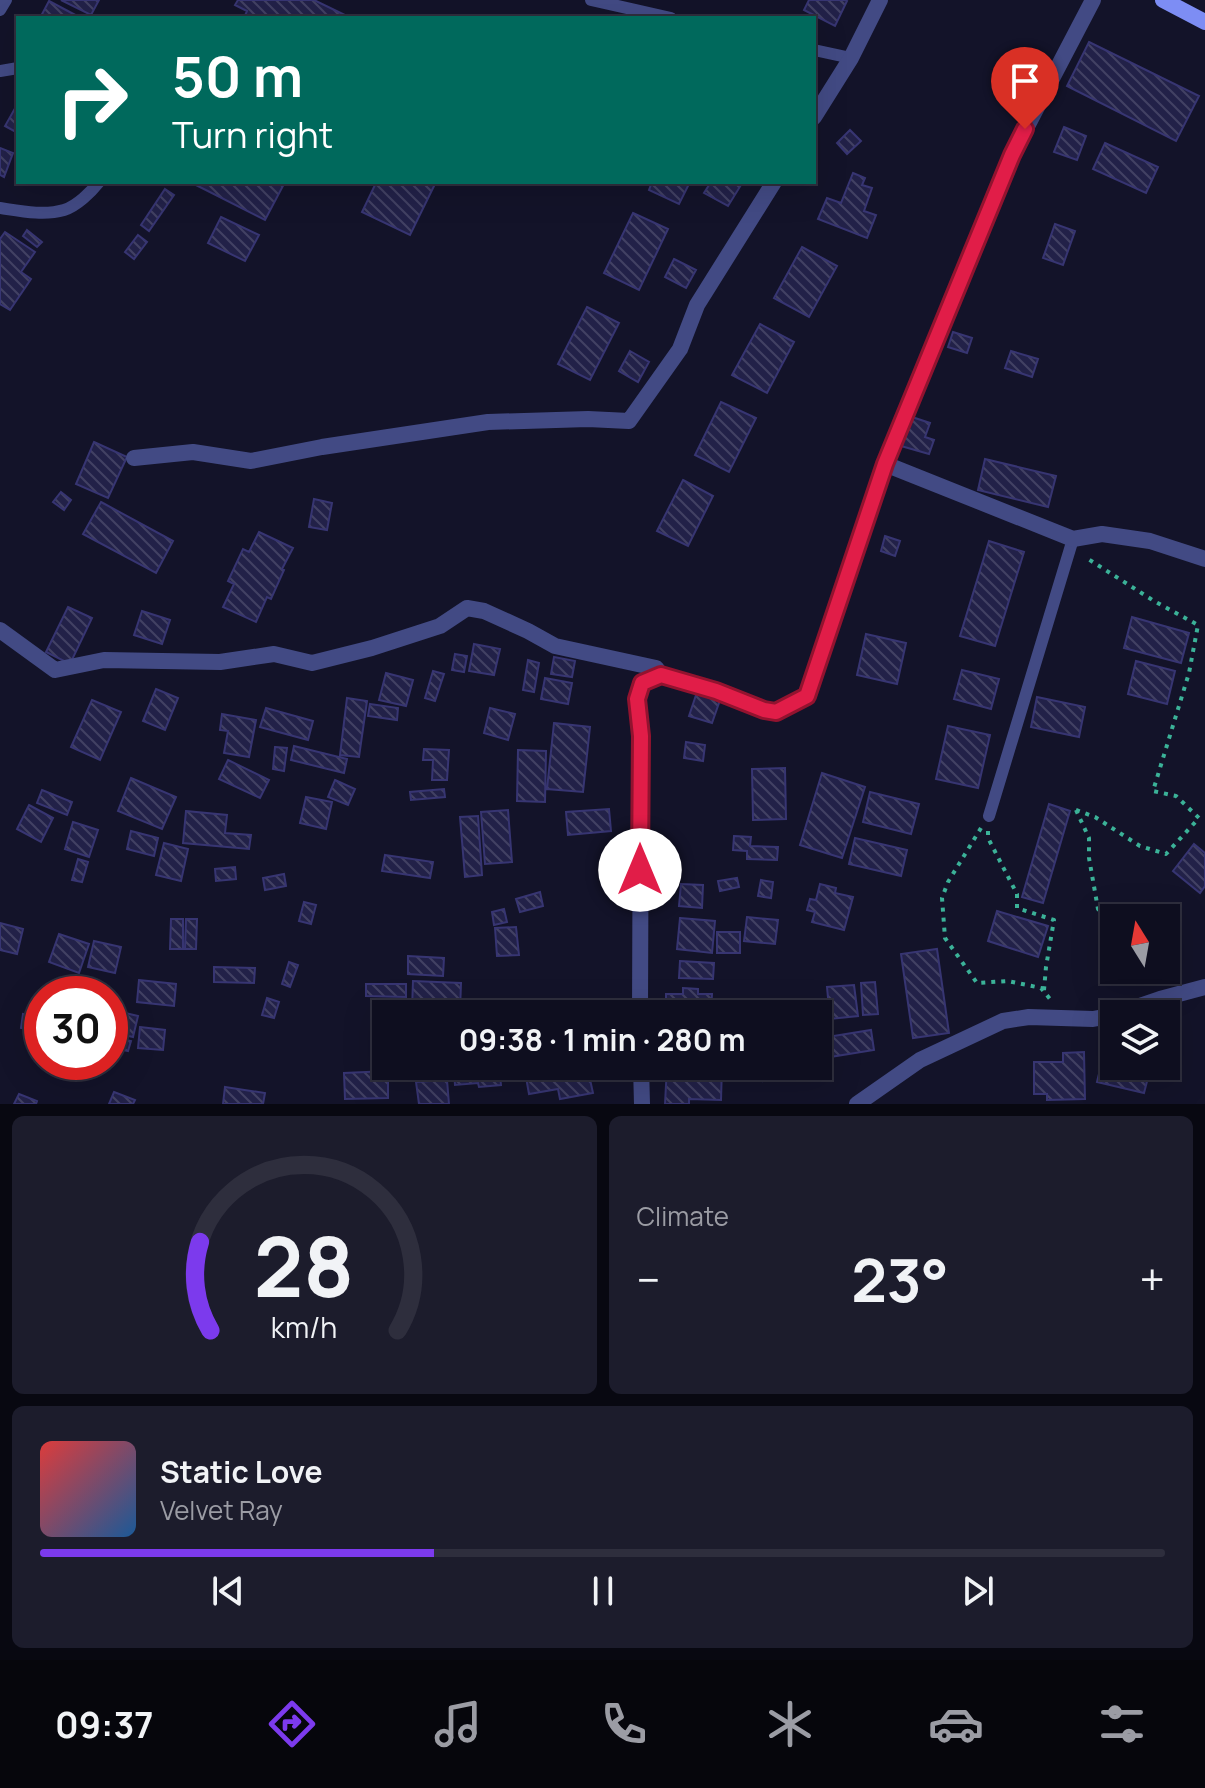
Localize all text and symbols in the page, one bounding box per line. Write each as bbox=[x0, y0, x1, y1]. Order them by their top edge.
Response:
text: 50 m bbox=[172, 37, 303, 114]
pin bbox=[991, 47, 1059, 129]
icon: right bbox=[40, 48, 144, 152]
icon: arrive bbox=[1003, 59, 1047, 103]
text: Turn right bbox=[172, 110, 333, 159]
position arrow bbox=[598, 828, 682, 912]
north arrow bbox=[1100, 904, 1180, 984]
map controls bbox=[1100, 904, 1180, 1080]
speed limit sign: 30 bbox=[24, 976, 128, 1080]
button: layers bbox=[1100, 1000, 1180, 1080]
text: 09:38 · 1 min · 280 m bbox=[459, 1019, 745, 1060]
text: Climate bbox=[637, 1198, 729, 1234]
text: 28 bbox=[254, 1208, 355, 1322]
text: 23° bbox=[851, 1238, 949, 1320]
text: − bbox=[637, 1249, 660, 1309]
text: + bbox=[1140, 1249, 1165, 1309]
text: km/h bbox=[271, 1308, 337, 1347]
text: Static Love bbox=[160, 1451, 323, 1492]
text: Velvet Ray bbox=[160, 1492, 283, 1528]
icon: previous bbox=[206, 1569, 250, 1613]
icon: pause bbox=[581, 1569, 625, 1613]
icon: next bbox=[956, 1569, 1000, 1613]
icon: directions bbox=[264, 1696, 320, 1752]
icon: music bbox=[430, 1696, 486, 1752]
icon: phone bbox=[596, 1696, 652, 1752]
icon: climate bbox=[762, 1696, 818, 1752]
icon: car bbox=[928, 1696, 984, 1752]
icon: filters bbox=[1094, 1696, 1150, 1752]
text: 09:37 bbox=[55, 1700, 154, 1749]

